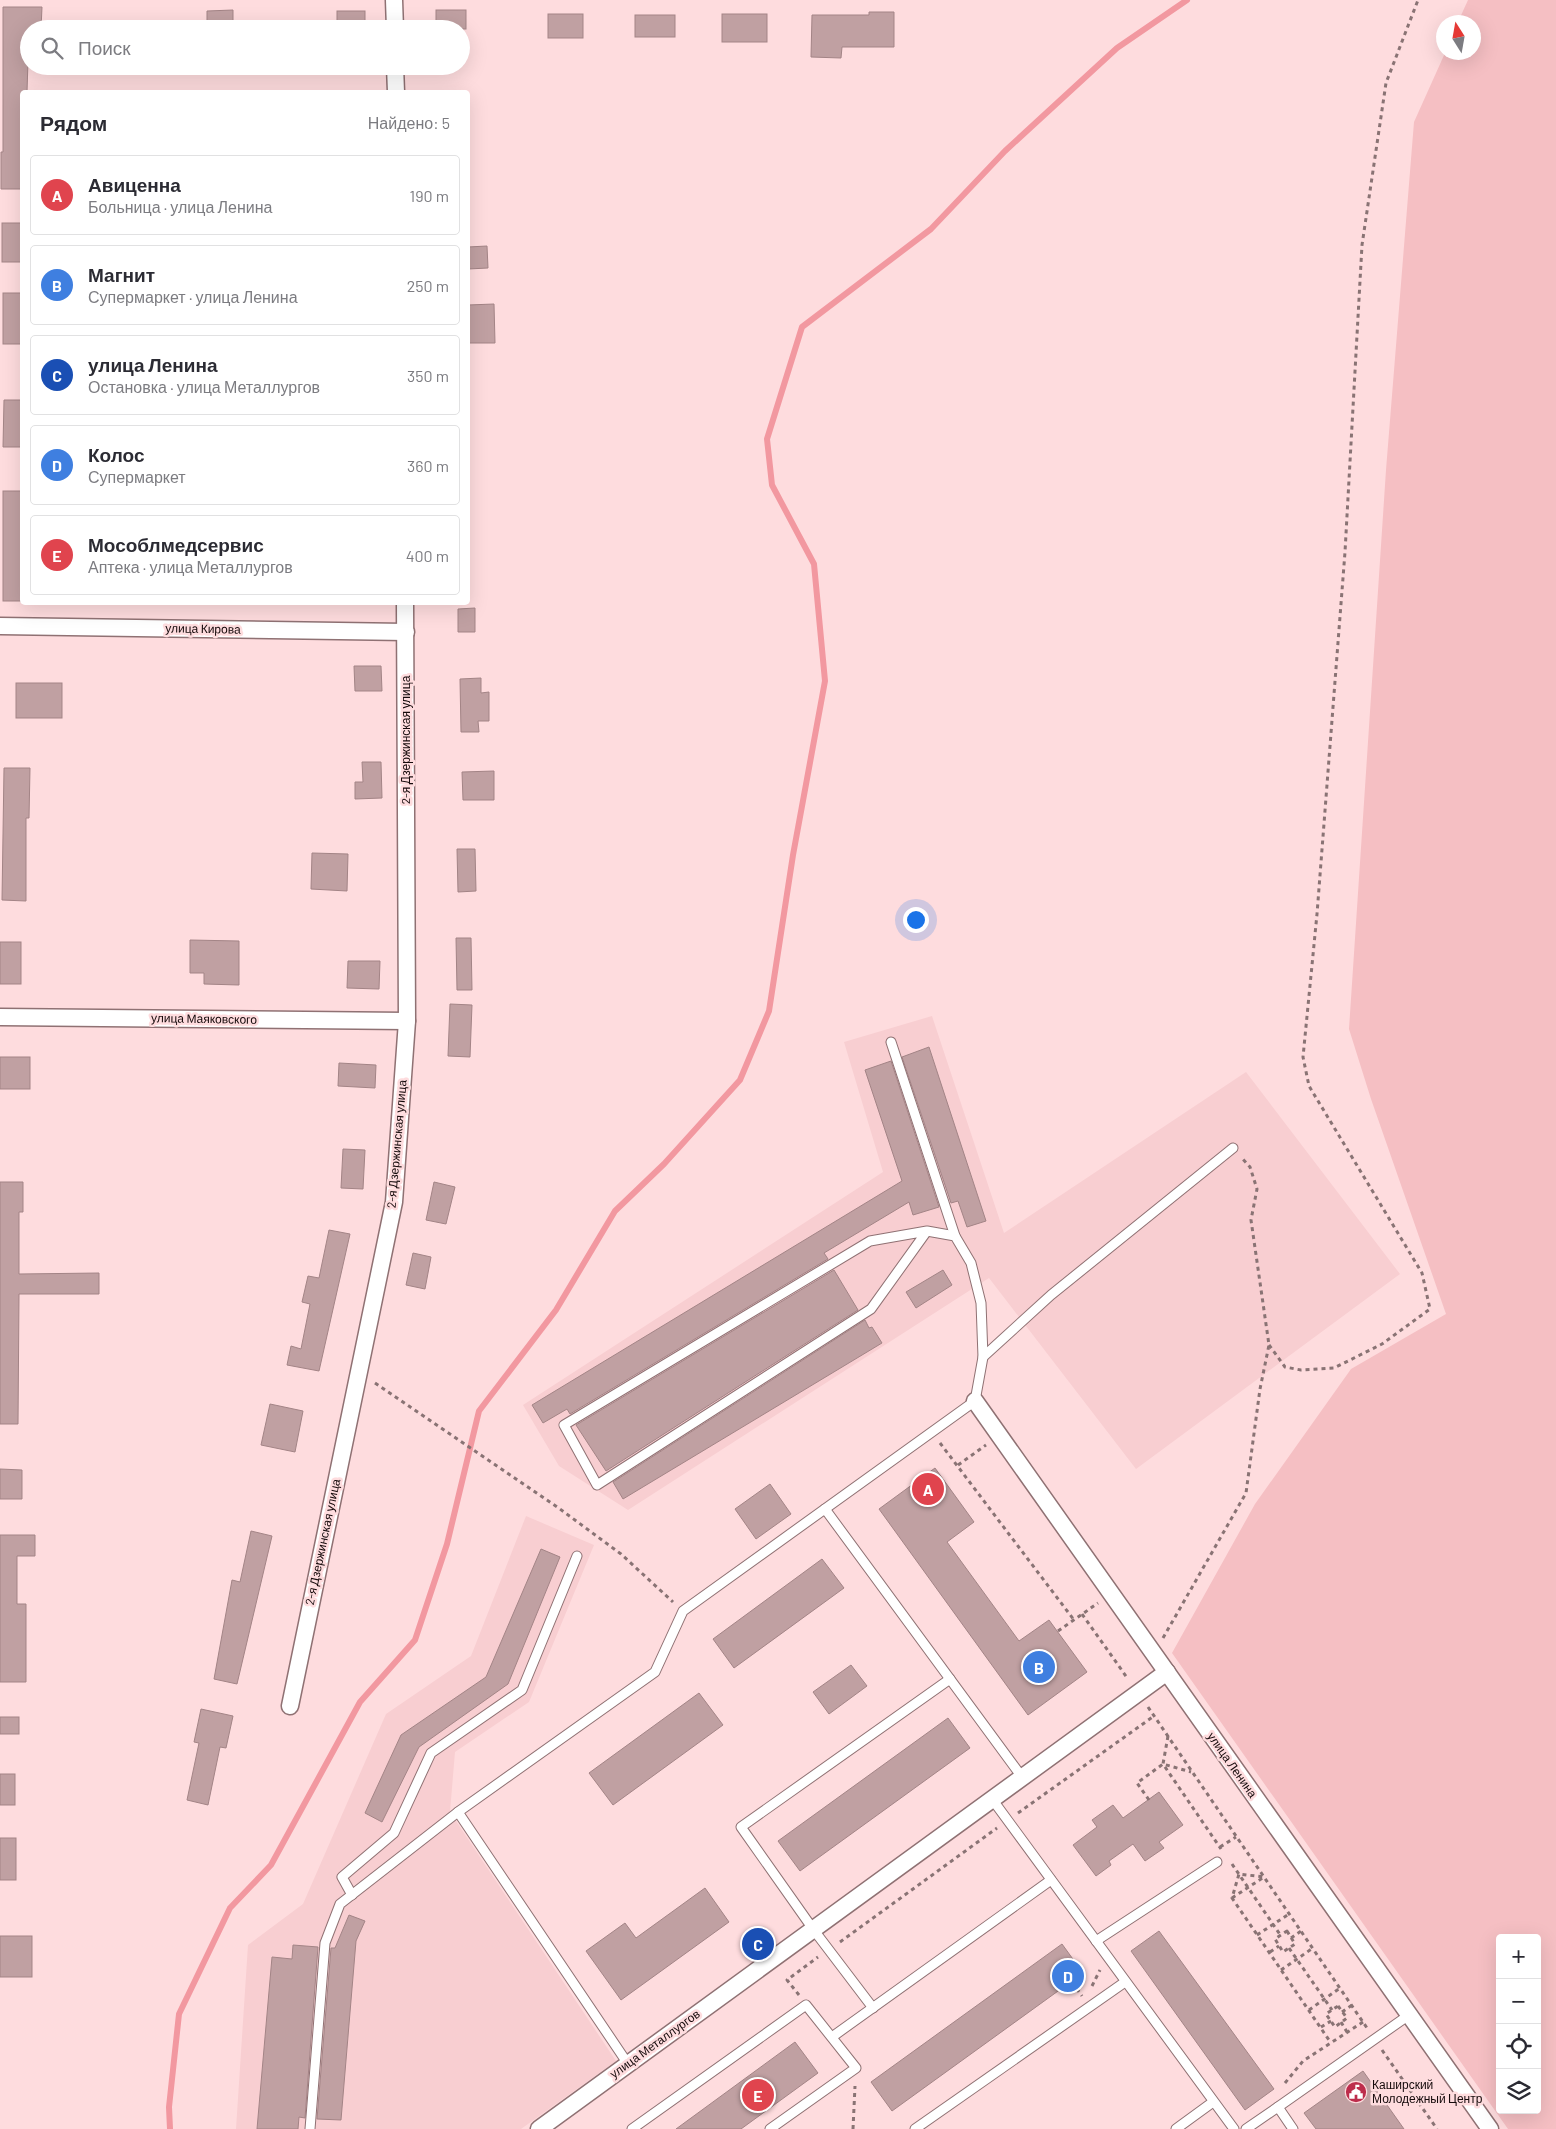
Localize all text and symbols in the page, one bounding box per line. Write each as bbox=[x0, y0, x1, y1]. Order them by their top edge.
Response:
north arrow bbox=[1436, 15, 1481, 60]
search box bbox=[20, 20, 470, 75]
icon: search bbox=[38, 34, 66, 62]
text: Поиск bbox=[78, 36, 131, 59]
text: Рядом bbox=[40, 110, 107, 135]
text: Найдено: 5 bbox=[368, 113, 450, 132]
text: Авиценна bbox=[88, 173, 181, 196]
text: A bbox=[52, 186, 62, 205]
text: 190 m bbox=[410, 186, 449, 205]
text: Больница · улица Ленина bbox=[88, 197, 272, 216]
text: Магнит bbox=[88, 263, 155, 286]
text: B bbox=[52, 276, 62, 295]
text: 250 m bbox=[407, 276, 449, 295]
text: Супермаркет · улица Ленина bbox=[88, 287, 298, 306]
text: улица Ленина bbox=[88, 353, 217, 376]
text: C bbox=[52, 366, 62, 385]
text: 350 m bbox=[407, 366, 449, 385]
text: Остановка · улица Металлургов bbox=[88, 377, 320, 396]
text: Колос bbox=[88, 443, 144, 466]
text: D bbox=[52, 456, 62, 475]
text: 360 m bbox=[407, 456, 449, 475]
text: Супермаркет bbox=[88, 467, 186, 486]
text: Мособлмедсервис bbox=[88, 533, 264, 556]
text: E bbox=[52, 546, 62, 565]
text: 400 m bbox=[406, 546, 449, 565]
text: Аптека · улица Металлургов bbox=[88, 557, 293, 576]
street label: улица Кирова bbox=[165, 620, 241, 637]
street label: 2-я Дзержинская улица bbox=[398, 675, 413, 804]
your location bbox=[903, 907, 929, 933]
street label: улица Маяковского bbox=[151, 1010, 257, 1027]
street label: 2-я Дзержинская улица bbox=[383, 1079, 410, 1209]
pin: A bbox=[912, 1470, 944, 1508]
street label: 2-я Дзержинская улица bbox=[302, 1477, 343, 1606]
pin: B bbox=[1023, 1648, 1055, 1686]
street label: улица Ленина bbox=[1204, 1729, 1261, 1801]
pin: C bbox=[742, 1925, 774, 1963]
map controls bbox=[1496, 1934, 1541, 2114]
button: + bbox=[1496, 1934, 1541, 1979]
pin: D bbox=[1052, 1957, 1084, 1995]
button: − bbox=[1496, 1979, 1541, 2024]
street label: улица Металлургов bbox=[607, 2006, 703, 2081]
button: locate bbox=[1496, 2024, 1541, 2069]
button: layers bbox=[1496, 2069, 1541, 2114]
pin: E bbox=[742, 2076, 774, 2114]
place label: Каширский Молодежный Центр bbox=[1372, 2077, 1483, 2106]
public building icon: Каширский Молодежный Центр bbox=[1344, 2080, 1368, 2104]

